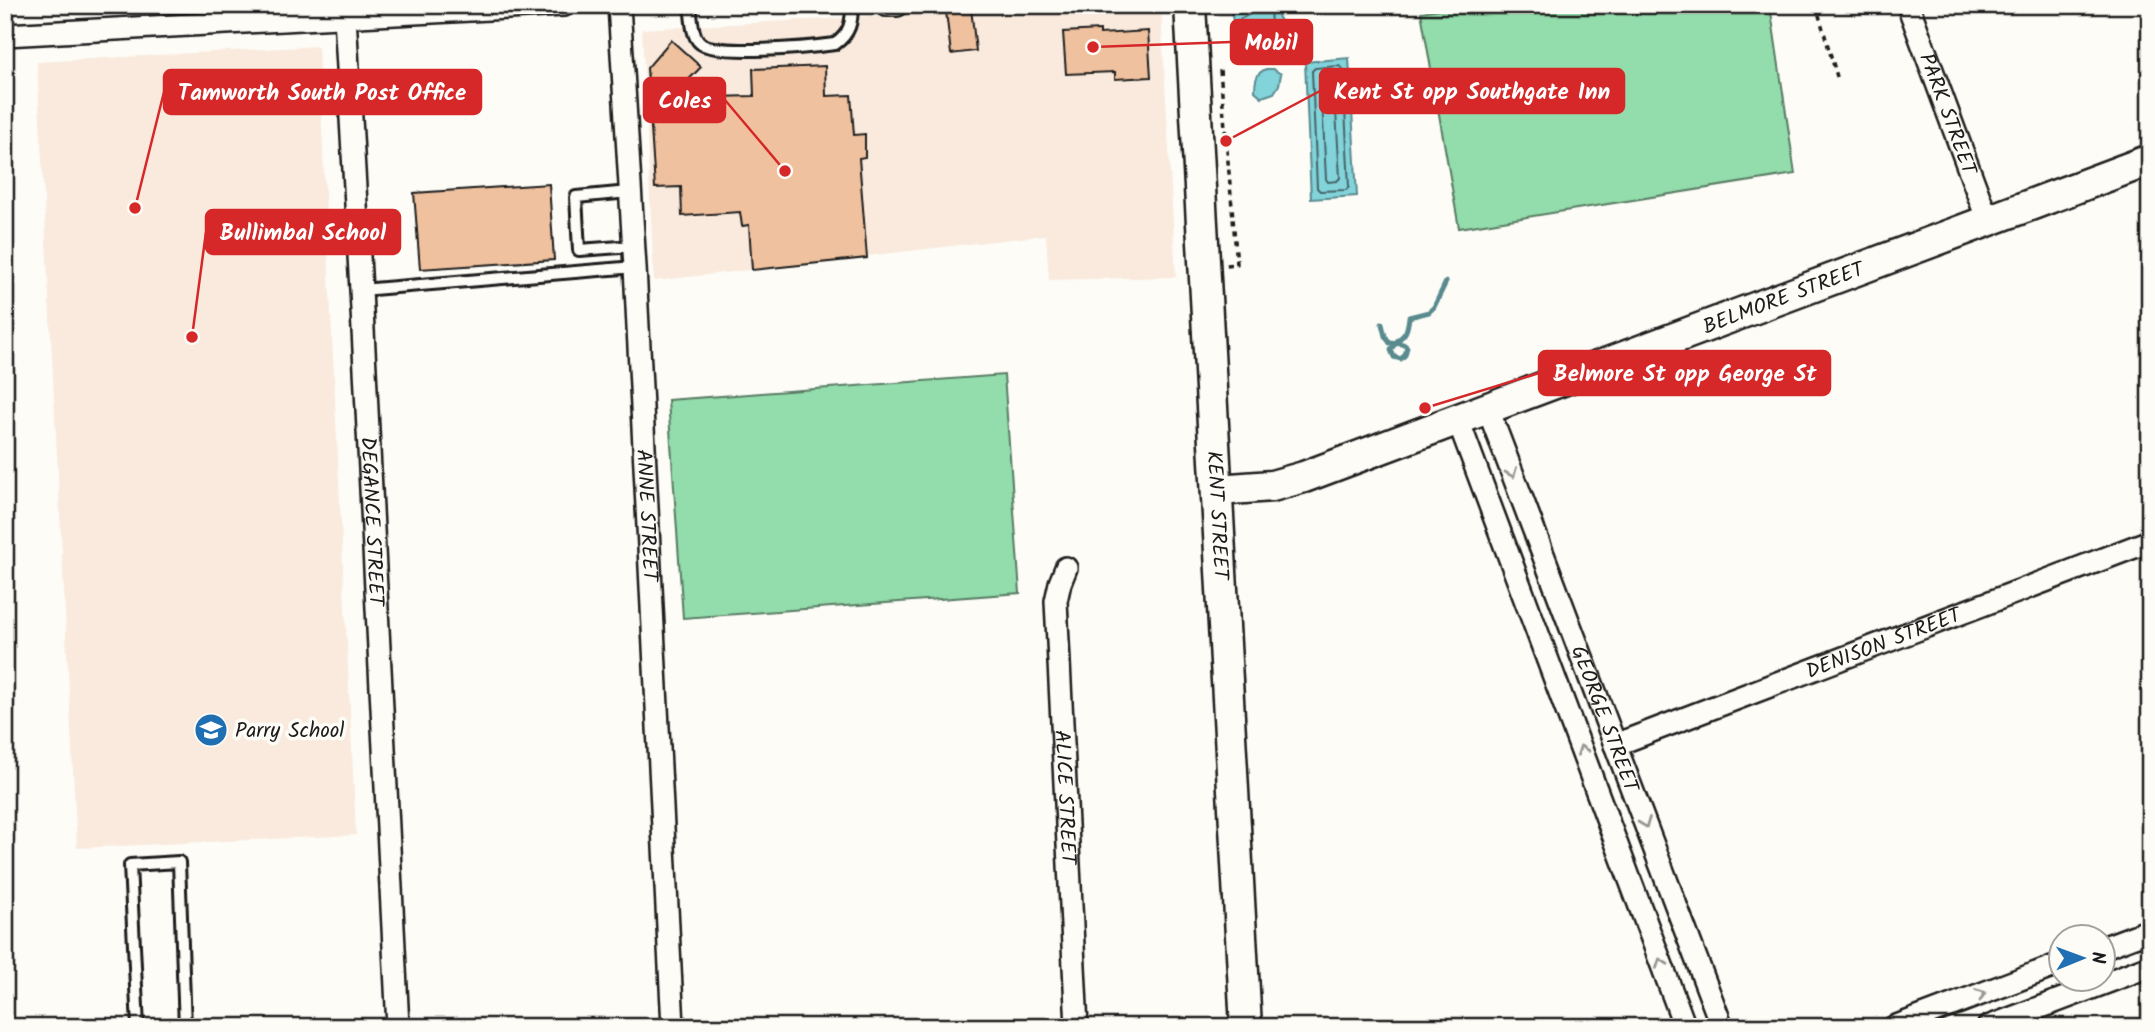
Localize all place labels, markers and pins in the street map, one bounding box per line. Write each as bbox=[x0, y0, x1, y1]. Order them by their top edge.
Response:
callout: Mobil bbox=[1231, 20, 1312, 64]
callout: Kent St opp Southgate Inn bbox=[1320, 69, 1624, 113]
callout: Tamworth South Post Office bbox=[164, 70, 481, 114]
callout: Coles bbox=[644, 78, 725, 122]
callout: Bullimbal School bbox=[206, 210, 400, 254]
callout: Belmore St opp George St bbox=[1539, 351, 1830, 395]
school or university icon: Parry School bbox=[192, 711, 230, 749]
place label: Parry School bbox=[235, 715, 344, 748]

